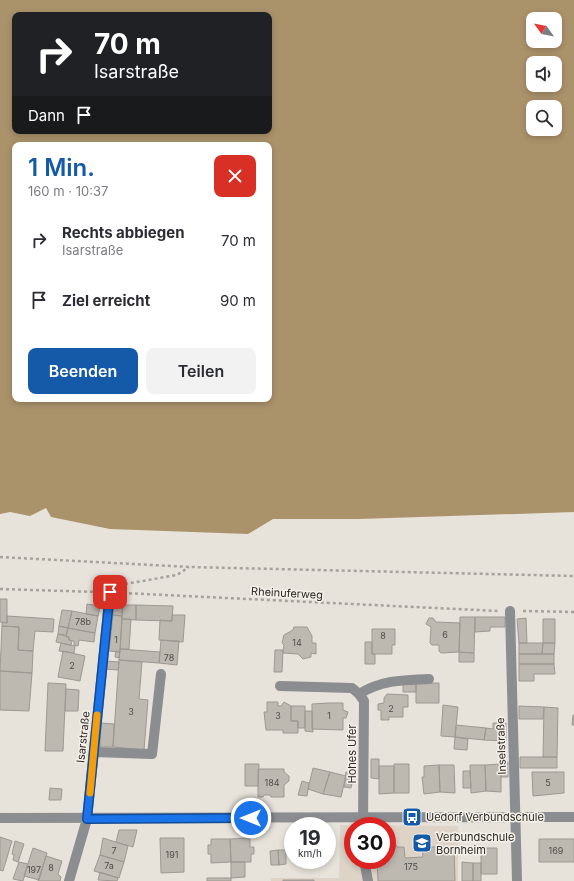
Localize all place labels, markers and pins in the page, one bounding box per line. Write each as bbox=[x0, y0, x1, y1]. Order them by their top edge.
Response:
pin bbox=[93, 575, 127, 609]
bus stop icon: Uedorf Verbundschule bbox=[401, 806, 423, 828]
place label: Uedorf Verbundschule bbox=[426, 810, 544, 824]
place label: Verbundschule Bornheim bbox=[436, 830, 514, 857]
school or university icon: Verbundschule Bornheim bbox=[411, 832, 433, 854]

